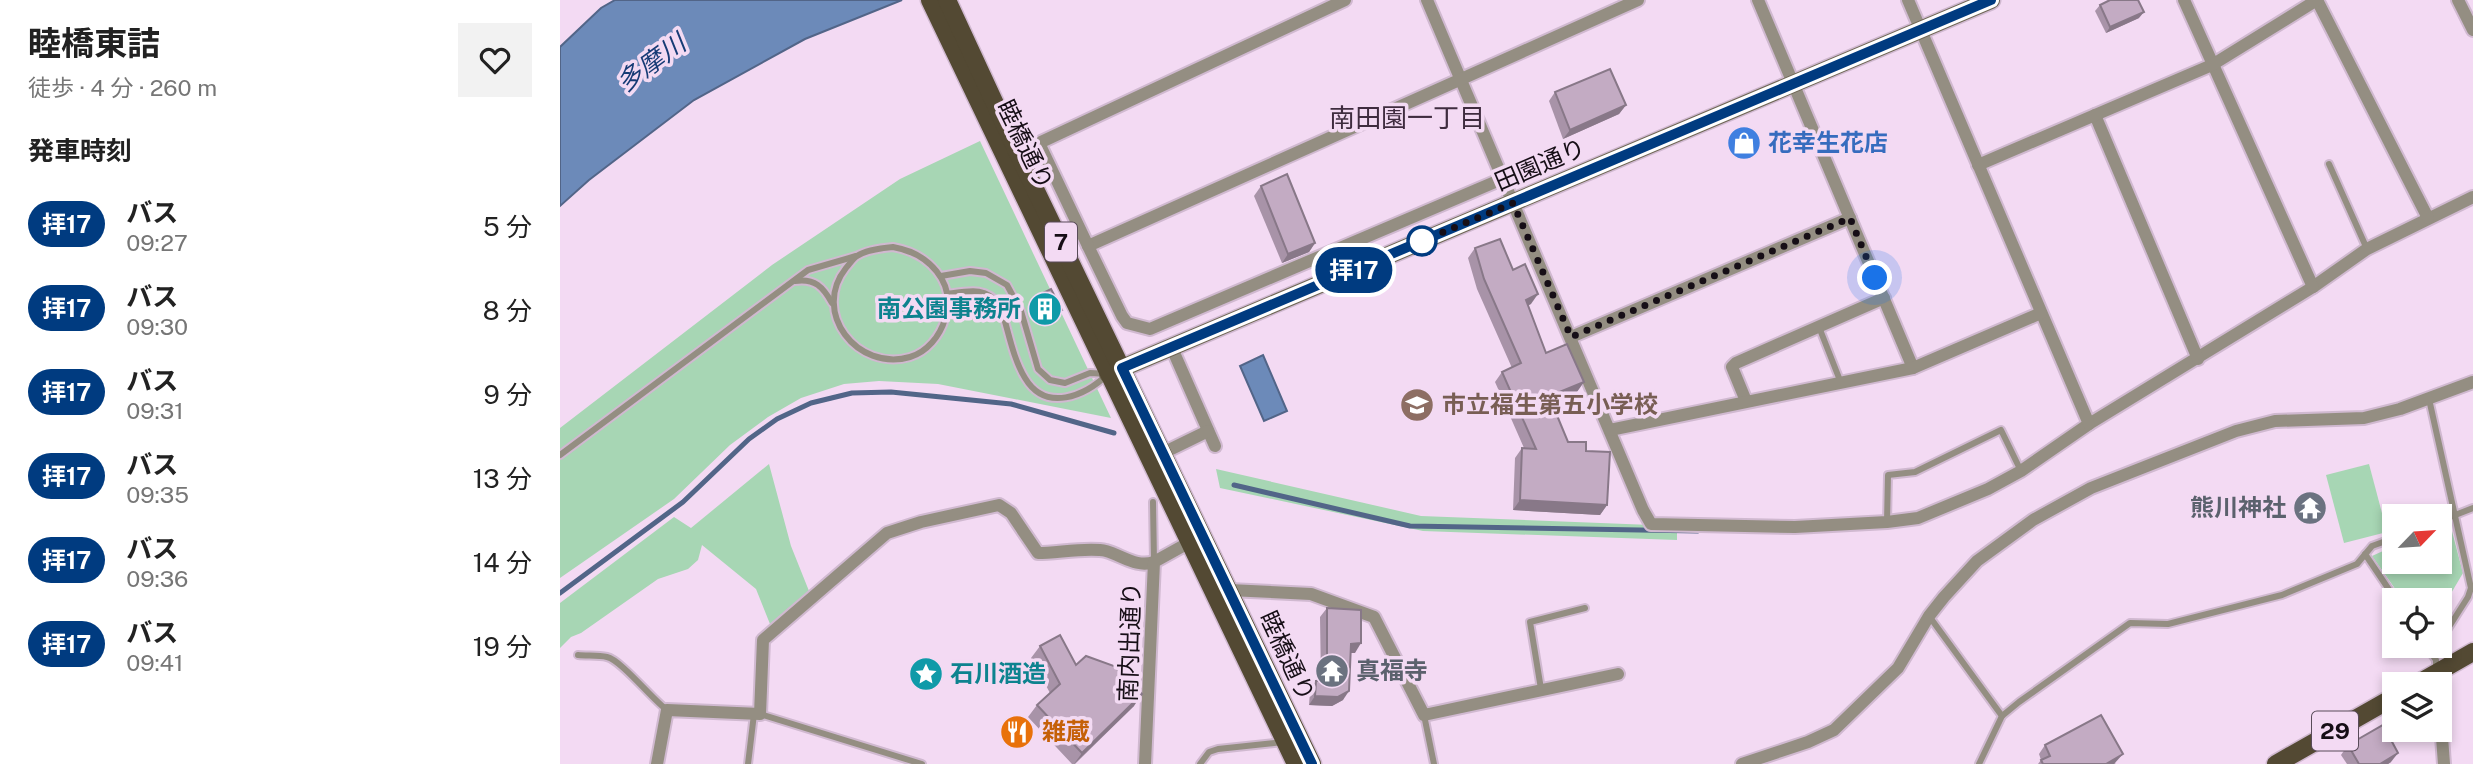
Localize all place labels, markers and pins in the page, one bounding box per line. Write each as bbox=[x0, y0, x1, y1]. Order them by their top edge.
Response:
shop icon: 花幸生花店 bbox=[1725, 124, 1763, 162]
place label: 花幸生花店 bbox=[1768, 128, 1888, 156]
unlabelled marker bbox=[1407, 226, 1437, 256]
building icon: 南公園事務所 bbox=[1026, 290, 1064, 328]
place label: 南公園事務所 bbox=[877, 294, 1021, 322]
school or university icon: 市立福生第五小学校 bbox=[1398, 386, 1436, 424]
place label: 市立福生第五小学校 bbox=[1442, 390, 1658, 418]
temple icon: 熊川神社 bbox=[2291, 489, 2329, 527]
place label: 熊川神社 bbox=[2190, 493, 2286, 521]
temple icon: 真福寺 bbox=[1313, 652, 1351, 690]
place icon: 石川酒造 bbox=[907, 655, 945, 693]
place label: 真福寺 bbox=[1356, 656, 1428, 684]
place label: 石川酒造 bbox=[950, 659, 1046, 687]
restaurant icon: 雑蔵 bbox=[998, 713, 1036, 751]
place label: 雑蔵 bbox=[1042, 717, 1090, 745]

